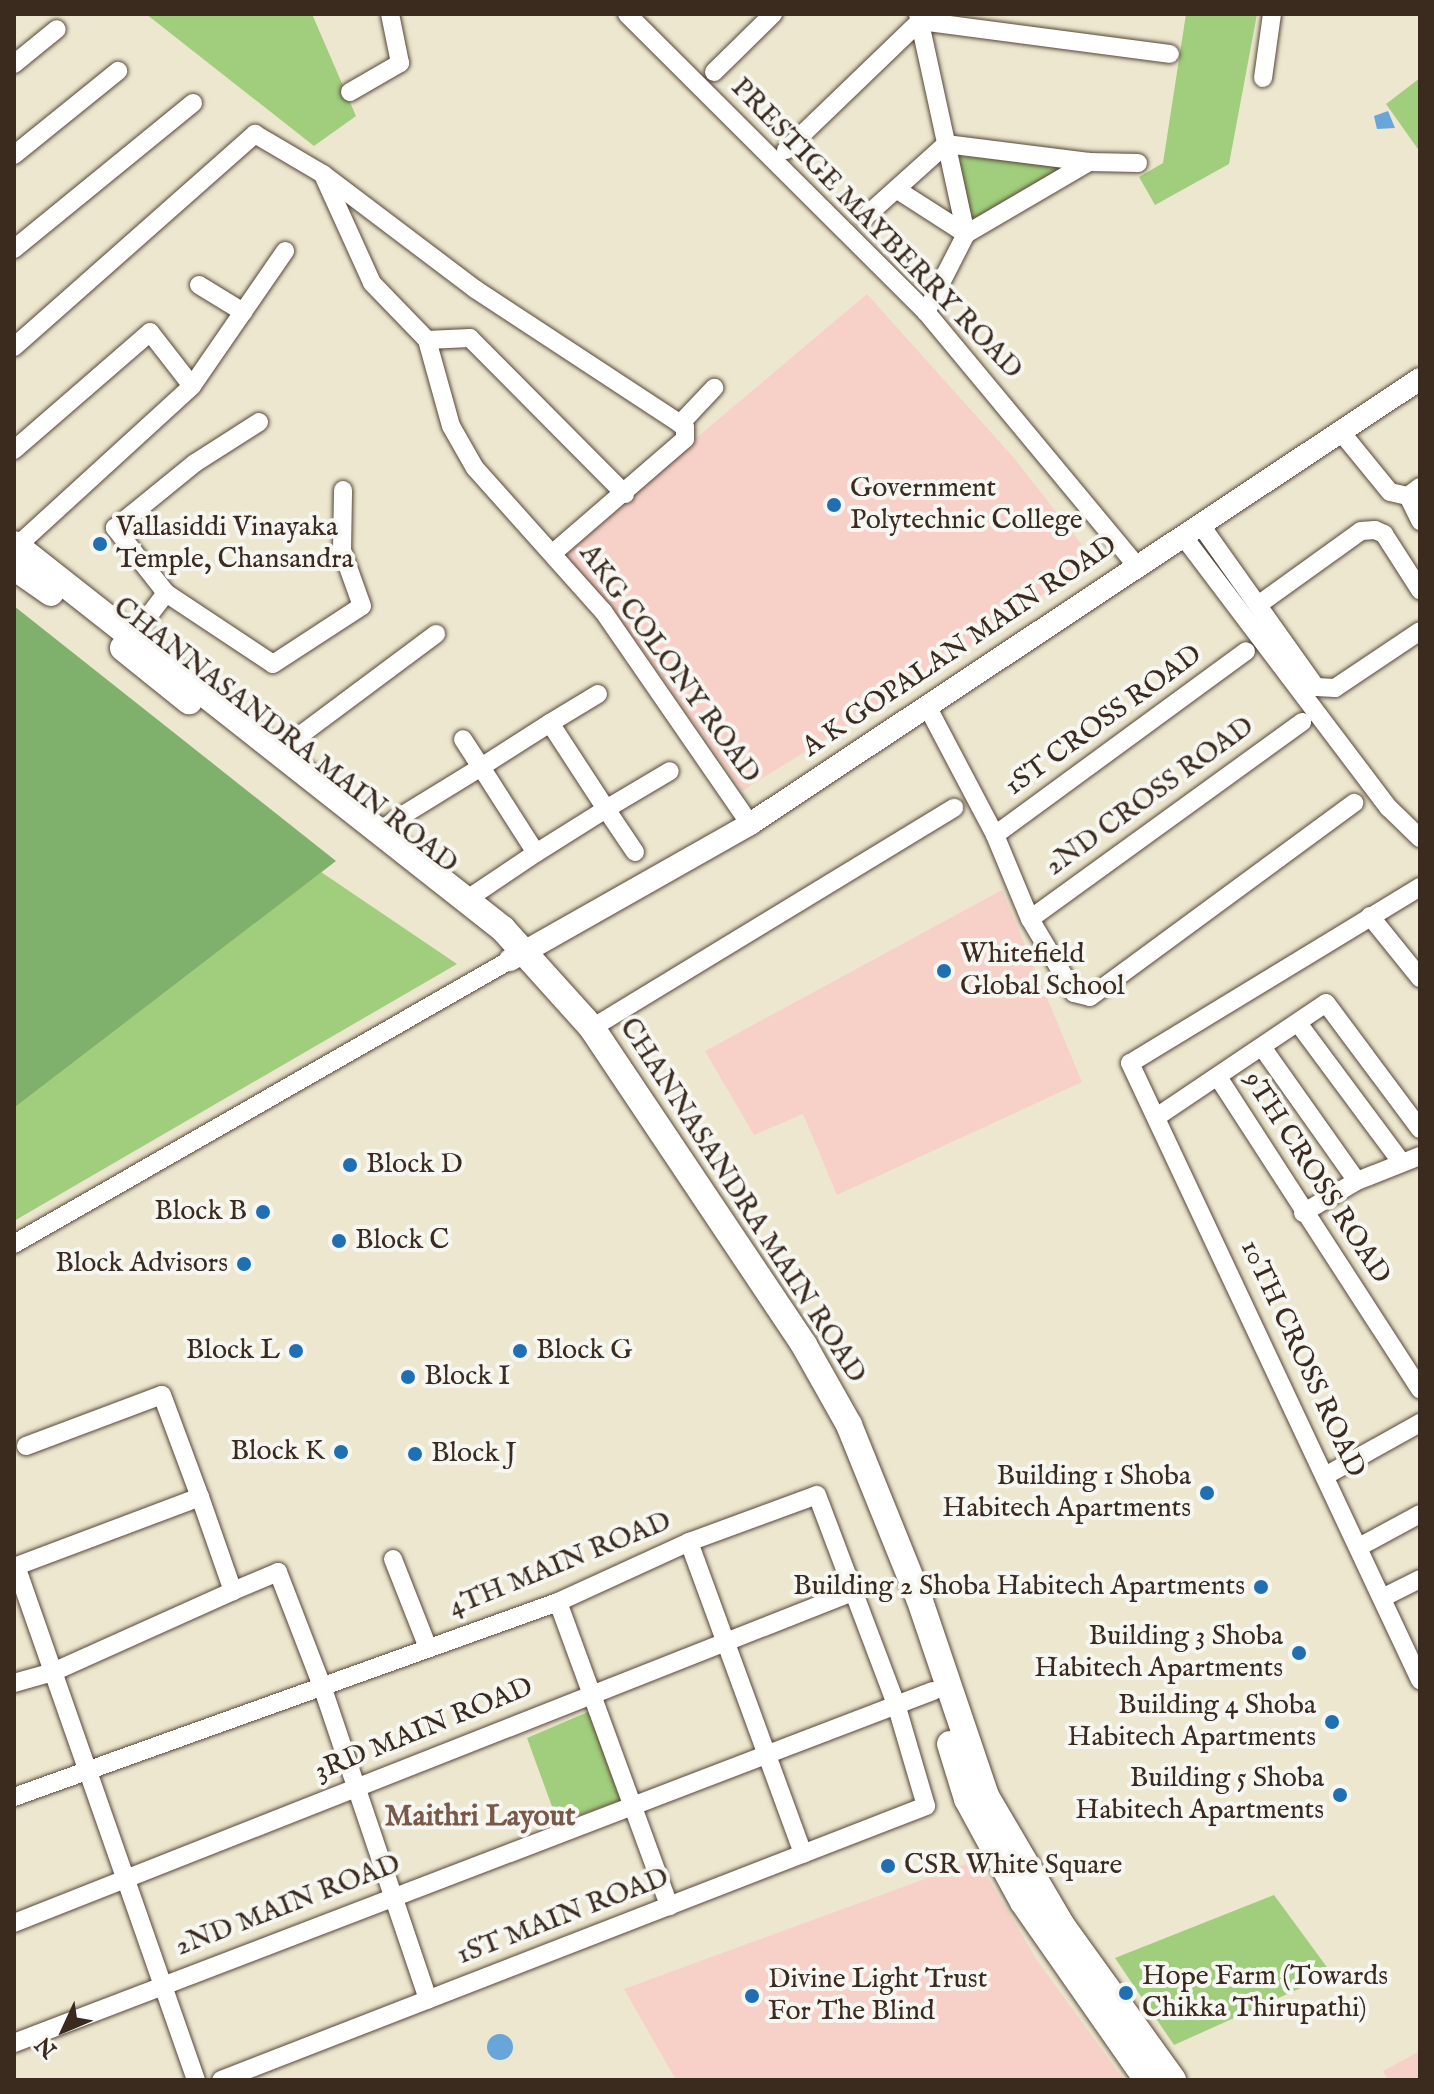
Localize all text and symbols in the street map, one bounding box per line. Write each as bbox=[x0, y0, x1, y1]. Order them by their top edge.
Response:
street label: PRESTIGE MAYBERRY ROAD bbox=[723, 72, 1029, 386]
place label: Government Polytechnic College bbox=[850, 472, 1083, 538]
marker: Government Polytechnic College bbox=[825, 496, 843, 514]
place label: Vallasiddi Vinayaka Temple, Chansandra bbox=[116, 511, 354, 577]
street label: A K GOPALAN MAIN ROAD bbox=[796, 529, 1124, 765]
marker: Vallasiddi Vinayaka Temple, Chansandra bbox=[91, 535, 109, 553]
street label: AKG COLONY ROAD bbox=[571, 538, 767, 790]
street label: CHANNASANDRA MAIN ROAD bbox=[106, 591, 464, 881]
street label: 1ST CROSS ROAD bbox=[999, 638, 1209, 804]
street label: 2ND CROSS ROAD bbox=[1039, 710, 1261, 884]
place label: Whitefield Global School bbox=[960, 938, 1125, 1004]
marker: Whitefield Global School bbox=[935, 962, 953, 980]
street label: CHANNASANDRA MAIN ROAD bbox=[611, 1012, 873, 1390]
street label: 9TH CROSS ROAD bbox=[1235, 1066, 1397, 1290]
place label: Block D bbox=[366, 1148, 463, 1182]
marker: Block D bbox=[341, 1156, 359, 1174]
place label: Block B bbox=[154, 1195, 247, 1229]
marker: Block B bbox=[254, 1203, 272, 1221]
place label: Block C bbox=[355, 1224, 449, 1258]
marker: Block C bbox=[330, 1232, 348, 1250]
street label: 10TH CROSS ROAD bbox=[1232, 1235, 1372, 1483]
place label: Block Advisors bbox=[55, 1247, 228, 1281]
marker: Block Advisors bbox=[235, 1255, 253, 1273]
place label: Block L bbox=[186, 1334, 280, 1368]
place label: Block G bbox=[536, 1334, 632, 1368]
marker: Block L bbox=[287, 1342, 305, 1360]
marker: Block G bbox=[511, 1342, 529, 1360]
place label: Block I bbox=[424, 1360, 510, 1394]
marker: Block I bbox=[399, 1368, 417, 1386]
place label: Block K bbox=[231, 1435, 325, 1469]
place label: Block J bbox=[431, 1437, 517, 1471]
marker: Block K bbox=[332, 1443, 350, 1461]
marker: Block J bbox=[406, 1445, 424, 1463]
place label: Building 1 Shoba Habitech Apartments bbox=[942, 1460, 1191, 1526]
marker: Building 1 Shoba Habitech Apartments bbox=[1198, 1484, 1216, 1502]
street label: 4TH MAIN ROAD bbox=[444, 1505, 676, 1625]
place label: Building 2 Shoba Habitech Apartments bbox=[793, 1570, 1245, 1604]
marker: Building 2 Shoba Habitech Apartments bbox=[1252, 1578, 1270, 1596]
place label: Building 3 Shoba Habitech Apartments bbox=[1034, 1620, 1283, 1686]
marker: Building 3 Shoba Habitech Apartments bbox=[1290, 1644, 1308, 1662]
street label: 3RD MAIN ROAD bbox=[310, 1671, 538, 1789]
place label: Building 4 Shoba Habitech Apartments bbox=[1067, 1689, 1316, 1755]
marker: Building 4 Shoba Habitech Apartments bbox=[1323, 1713, 1341, 1731]
place label: Building 5 Shoba Habitech Apartments bbox=[1075, 1762, 1324, 1828]
marker: Building 5 Shoba Habitech Apartments bbox=[1331, 1786, 1349, 1804]
district label: Maithri Layout bbox=[384, 1799, 576, 1835]
street label: 2ND MAIN ROAD bbox=[171, 1848, 405, 1964]
place label: CSR White Square bbox=[904, 1849, 1122, 1883]
marker: CSR White Square bbox=[879, 1857, 897, 1875]
street label: 1ST MAIN ROAD bbox=[453, 1861, 673, 1973]
place label: Hope Farm (Towards Chikka Thirupathi) bbox=[1142, 1960, 1388, 2026]
place label: Divine Light Trust For The Blind bbox=[768, 1963, 987, 2029]
marker: Hope Farm (Towards Chikka Thirupathi) bbox=[1117, 1984, 1135, 2002]
marker: Divine Light Trust For The Blind bbox=[743, 1987, 761, 2005]
north arrow bbox=[24, 1990, 104, 2070]
text: N bbox=[30, 2030, 63, 2063]

